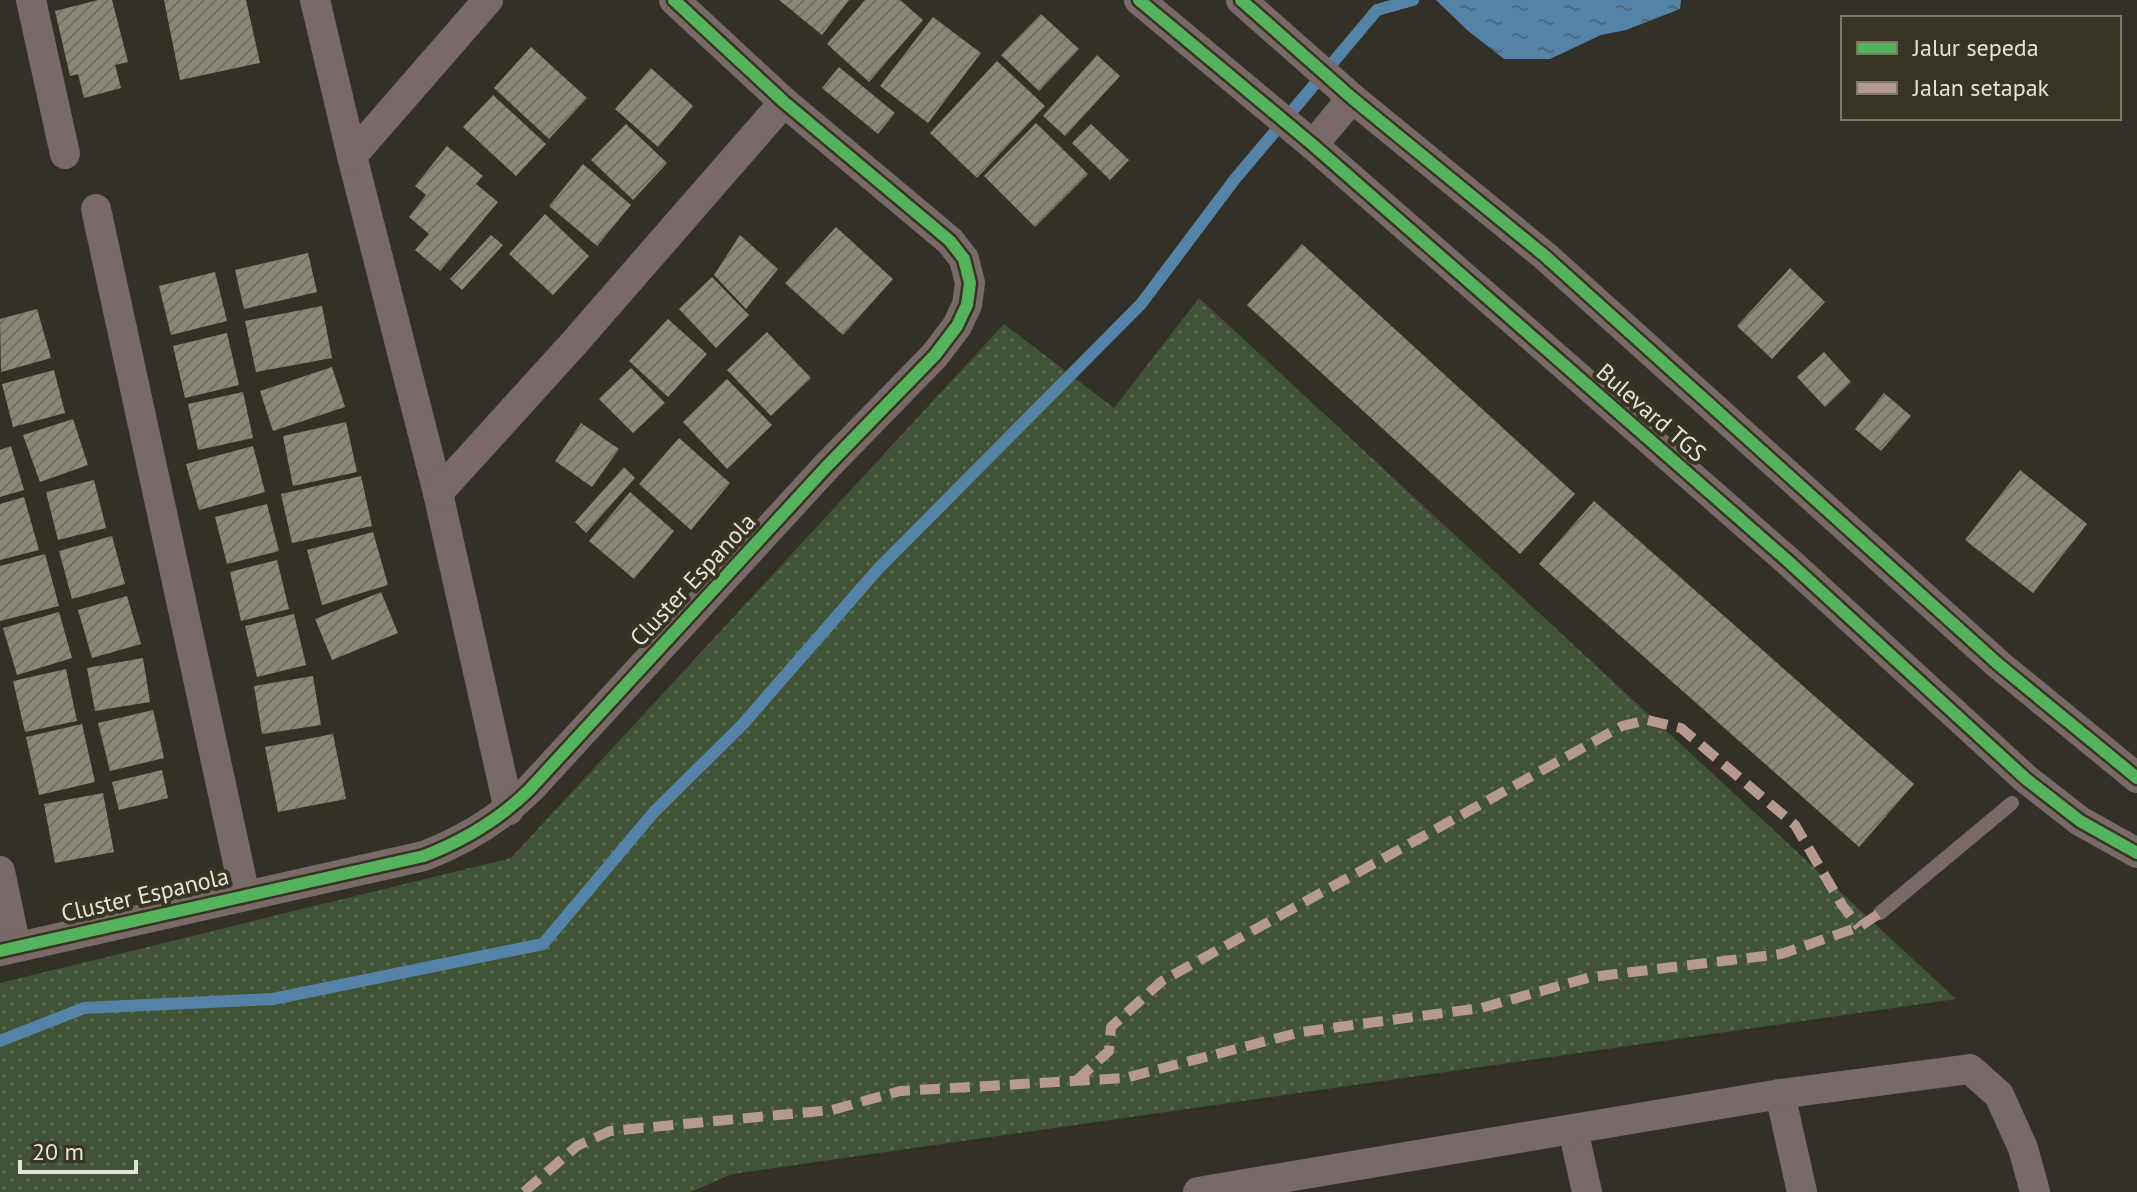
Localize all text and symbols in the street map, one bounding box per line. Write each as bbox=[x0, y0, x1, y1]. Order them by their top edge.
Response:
legend bbox=[1841, 16, 2121, 120]
text: Jalur sepeda bbox=[1912, 32, 2039, 63]
text: Jalan setapak bbox=[1912, 72, 2050, 103]
street label: Bulevard TGS bbox=[1590, 356, 1713, 469]
street label: Cluster Espanola bbox=[623, 507, 762, 653]
street label: Cluster Espanola bbox=[58, 860, 232, 929]
scale bar bbox=[20, 1124, 136, 1174]
text: 20 m bbox=[32, 1136, 84, 1167]

